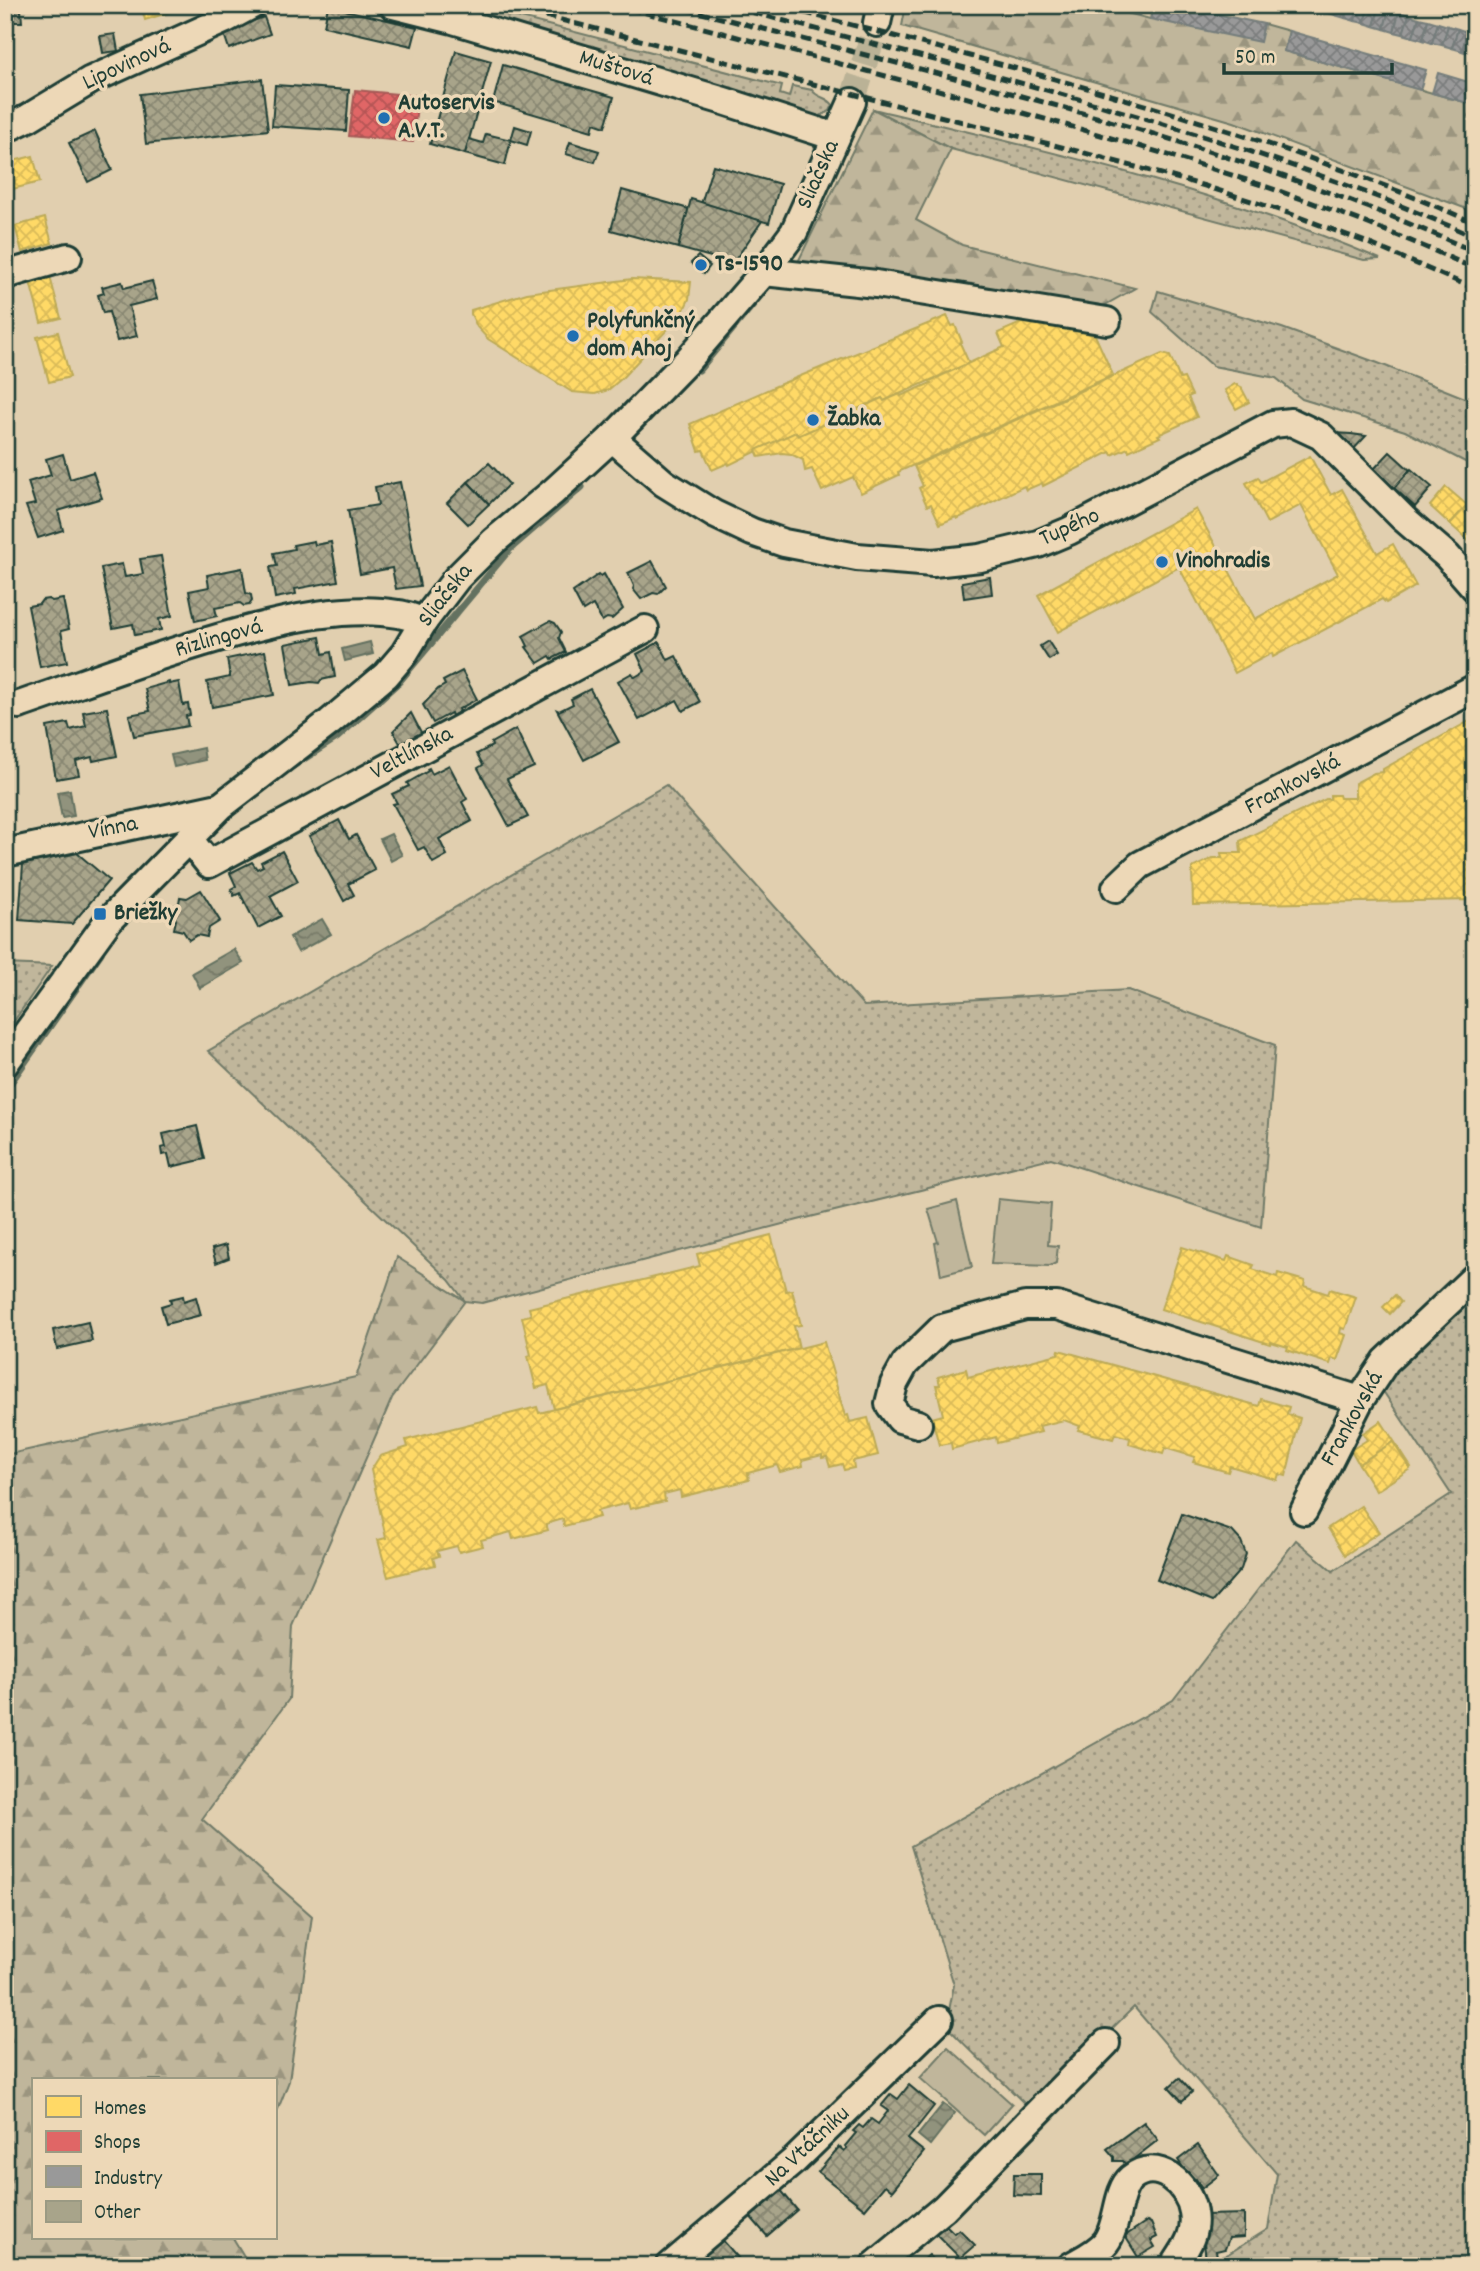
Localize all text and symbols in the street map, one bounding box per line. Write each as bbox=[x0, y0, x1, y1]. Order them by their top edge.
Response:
street label: Lipovinová bbox=[77, 30, 177, 100]
scale bar bbox=[1224, 32, 1392, 76]
street label: Muštová bbox=[575, 42, 657, 96]
text: 50 m bbox=[1235, 44, 1275, 74]
place label: Autoservis A.V.T. bbox=[398, 87, 495, 149]
marker: Autoservis A.V.T. bbox=[376, 110, 392, 126]
street label: Sliačska bbox=[789, 134, 850, 215]
place label: Ts-1590 bbox=[715, 248, 783, 282]
marker: Ts-1590 bbox=[693, 257, 709, 273]
place label: Polyfunkčný dom Ahoj bbox=[587, 305, 695, 367]
marker: Polyfunkčný dom Ahoj bbox=[565, 328, 581, 344]
place label: Žabka bbox=[827, 403, 881, 437]
marker: Žabka bbox=[805, 412, 821, 428]
street label: Tupého bbox=[1034, 500, 1106, 556]
place label: Vinohradis bbox=[1176, 545, 1271, 579]
marker: Vinohradis bbox=[1154, 554, 1170, 570]
street label: Sliačska bbox=[410, 556, 482, 635]
street label: Rizlingová bbox=[171, 610, 267, 668]
street label: Veltlínska bbox=[365, 718, 460, 790]
street label: Frankovská bbox=[1239, 745, 1347, 825]
street label: Vínna bbox=[86, 807, 141, 850]
place label: Briežky bbox=[114, 897, 178, 931]
marker: Briežky bbox=[92, 906, 108, 922]
street label: Frankovská bbox=[1313, 1365, 1393, 1473]
legend bbox=[32, 2078, 276, 2240]
text: Homes bbox=[94, 2095, 147, 2125]
street label: Na Vtáčniku bbox=[758, 2098, 858, 2196]
text: Shops bbox=[94, 2129, 141, 2159]
text: Industry bbox=[94, 2165, 162, 2195]
text: Other bbox=[94, 2199, 141, 2229]

